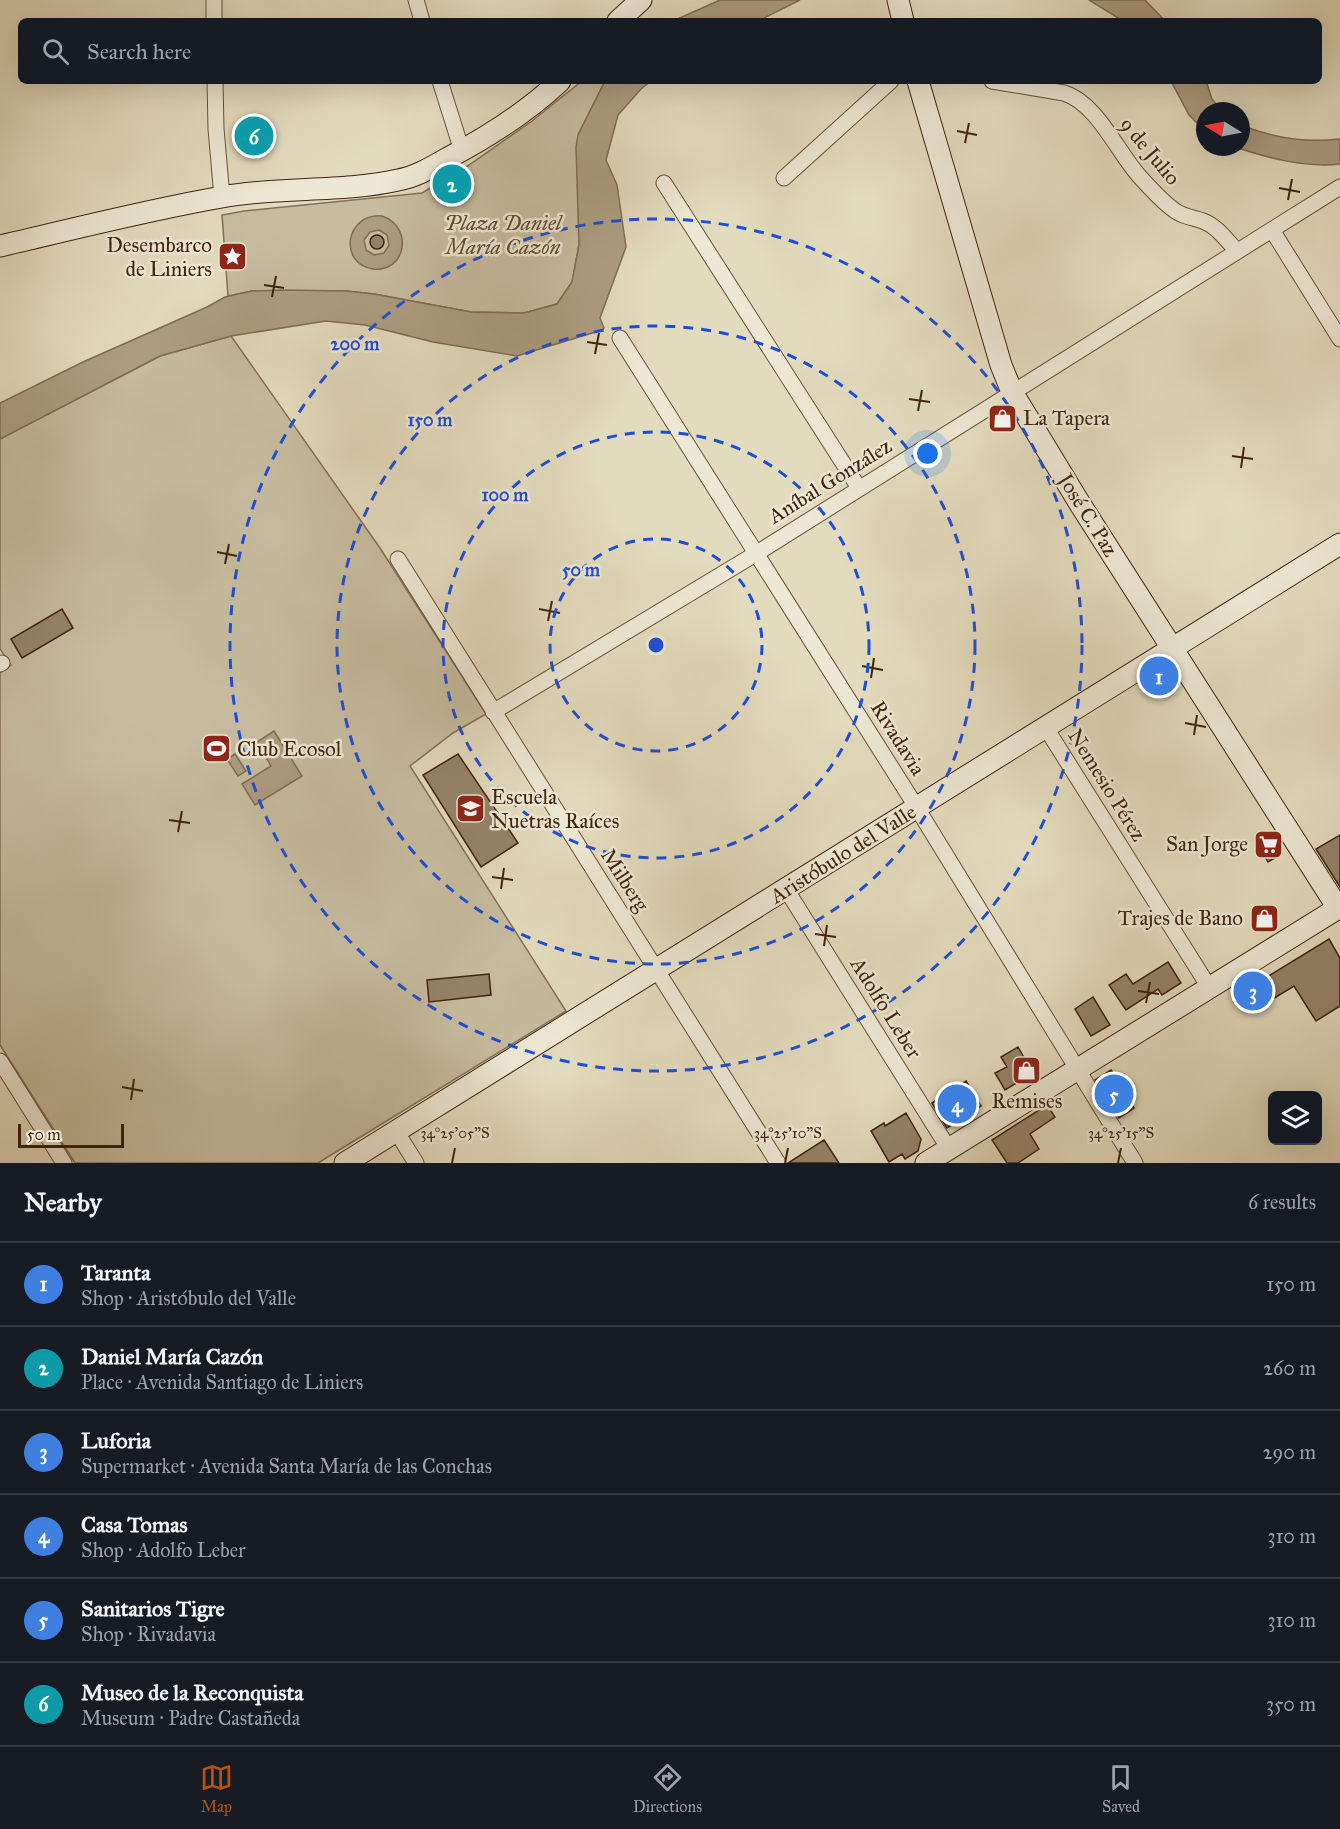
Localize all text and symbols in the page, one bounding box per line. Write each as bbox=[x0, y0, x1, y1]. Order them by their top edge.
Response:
search box bbox=[18, 18, 1322, 84]
icon: search bbox=[39, 35, 72, 68]
text: Search here bbox=[87, 38, 191, 65]
north arrow bbox=[1196, 102, 1250, 156]
street label: 9 de Julio bbox=[1114, 112, 1186, 191]
pin: 6 bbox=[234, 114, 274, 158]
pin: 2 bbox=[432, 162, 472, 207]
park label: Plaza Daniel María Cazón bbox=[444, 210, 564, 260]
place label: Desembarco de Liniers bbox=[106, 232, 212, 282]
place icon: Desembarco de Liniers bbox=[217, 241, 249, 273]
text: 200 m bbox=[331, 333, 380, 355]
shop icon: La Tapera bbox=[986, 402, 1018, 434]
place label: La Tapera bbox=[1023, 405, 1110, 431]
text: 150 m bbox=[408, 409, 453, 431]
street label: Aníbal González bbox=[763, 433, 897, 530]
your location bbox=[913, 439, 942, 468]
street label: José C. Paz bbox=[1051, 467, 1124, 562]
text: 100 m bbox=[482, 484, 529, 506]
text: 50 m bbox=[562, 559, 601, 581]
centre of rings bbox=[646, 635, 666, 655]
pin: 1 bbox=[1140, 654, 1178, 698]
street label: Rivadavia bbox=[865, 696, 931, 780]
street label: Nemesio Pérez bbox=[1062, 724, 1152, 846]
sports icon: Club Ecosol bbox=[200, 733, 232, 765]
place label: Club Ecosol bbox=[237, 736, 342, 762]
place label: Escuela Nuetras Raíces bbox=[491, 784, 619, 834]
school or university icon: Escuela Nuetras Raíces bbox=[454, 793, 486, 825]
street label: Aristóbulo del Valle bbox=[764, 799, 921, 910]
supermarket icon: San Jorge bbox=[1253, 828, 1285, 860]
place label: San Jorge bbox=[1166, 831, 1248, 857]
street label: Milberg bbox=[595, 844, 655, 916]
shop icon: Trajes de Bano bbox=[1248, 902, 1280, 934]
place label: Trajes de Bano bbox=[1118, 905, 1243, 931]
street label: Adolfo Leber bbox=[844, 952, 927, 1063]
pin: 3 bbox=[1234, 968, 1272, 1014]
shop icon: Remises bbox=[1011, 1054, 1043, 1086]
pin: 5 bbox=[1094, 1072, 1134, 1116]
pin: 4 bbox=[938, 1082, 976, 1126]
place label: Remises bbox=[992, 1088, 1062, 1114]
map controls bbox=[1268, 1091, 1322, 1145]
button: layers bbox=[1268, 1091, 1322, 1145]
scale bar bbox=[18, 1121, 124, 1148]
text: 34°25'05"S bbox=[420, 1124, 490, 1142]
text: 34°25'10"S bbox=[754, 1124, 822, 1142]
text: 34°25'15"S bbox=[1088, 1124, 1154, 1142]
text: 50 m bbox=[27, 1125, 61, 1144]
text: Nearby bbox=[24, 1186, 102, 1218]
text: 6 results bbox=[1248, 1190, 1316, 1214]
text: Taranta bbox=[81, 1259, 150, 1286]
text: 1 bbox=[40, 1272, 47, 1296]
text: 150 m bbox=[1266, 1272, 1316, 1296]
text: Shop · Aristóbulo del Valle bbox=[81, 1286, 296, 1310]
text: Daniel María Cazón bbox=[81, 1343, 263, 1370]
text: 2 bbox=[39, 1356, 48, 1380]
text: 260 m bbox=[1263, 1356, 1316, 1380]
text: Place · Avenida Santiago de Liniers bbox=[81, 1370, 363, 1394]
text: Luforia bbox=[81, 1427, 151, 1454]
text: 3 bbox=[40, 1440, 48, 1464]
text: 290 m bbox=[1263, 1440, 1316, 1464]
text: Supermarket · Avenida Santa María de las Conchas bbox=[81, 1454, 492, 1478]
text: Casa Tomas bbox=[81, 1511, 188, 1538]
text: 4 bbox=[38, 1524, 49, 1548]
text: 310 m bbox=[1267, 1524, 1316, 1548]
text: Shop · Adolfo Leber bbox=[81, 1538, 246, 1562]
text: Sanitarios Tigre bbox=[81, 1595, 225, 1622]
text: 5 bbox=[39, 1608, 48, 1632]
text: 310 m bbox=[1267, 1608, 1316, 1632]
text: Shop · Rivadavia bbox=[81, 1622, 216, 1646]
text: Museo de la Reconquista bbox=[81, 1679, 304, 1706]
text: 6 bbox=[38, 1692, 49, 1716]
text: 350 m bbox=[1266, 1692, 1316, 1716]
text: Museum · Padre Castañeda bbox=[81, 1706, 300, 1730]
tab: Map bbox=[200, 1761, 233, 1816]
tab: Directions bbox=[633, 1761, 702, 1816]
tab: Saved bbox=[1102, 1761, 1140, 1816]

